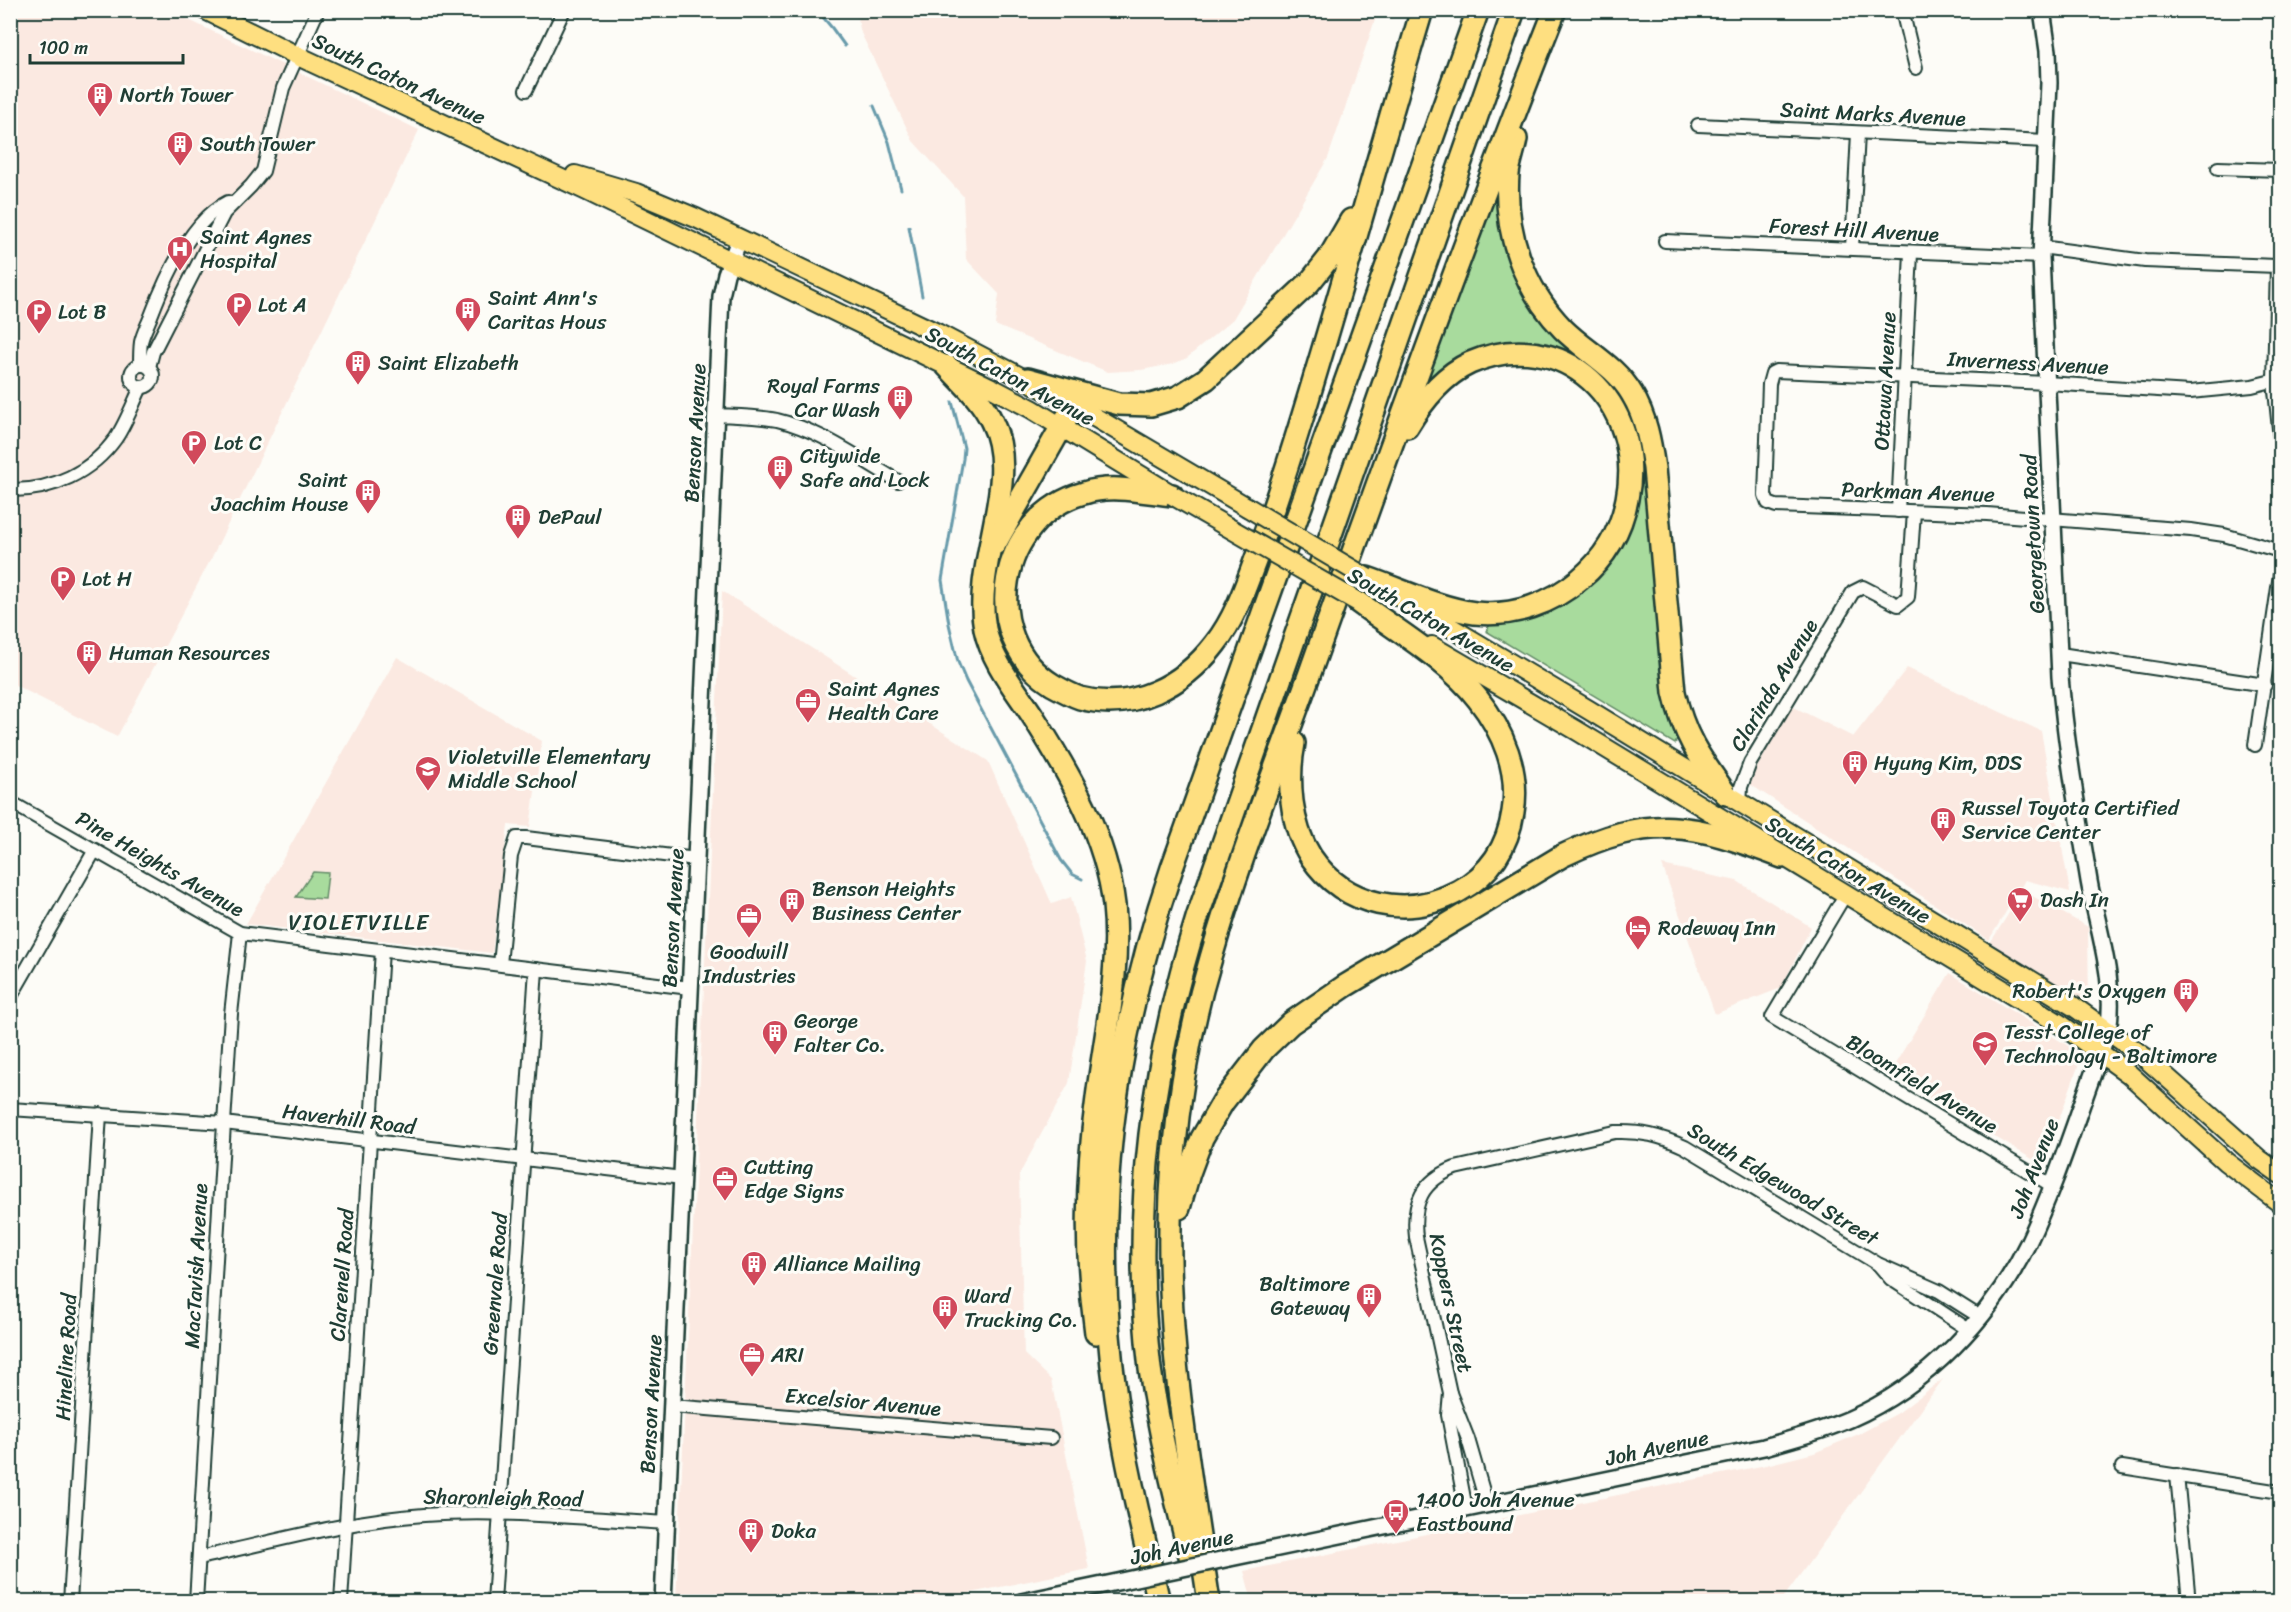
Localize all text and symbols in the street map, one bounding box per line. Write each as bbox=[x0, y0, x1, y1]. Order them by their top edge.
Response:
street label: South Caton Avenue bbox=[306, 22, 492, 136]
scale bar bbox=[30, 27, 183, 65]
text: 100 m bbox=[39, 32, 88, 64]
place label: North Tower bbox=[120, 76, 234, 114]
building icon: North Tower bbox=[85, 80, 115, 118]
street label: Saint Marks Avenue bbox=[1779, 90, 1967, 138]
place label: South Tower bbox=[200, 125, 316, 163]
building icon: South Tower bbox=[165, 129, 195, 167]
street label: Forest Hill Avenue bbox=[1768, 207, 1940, 253]
place label: Saint Agnes Hospital bbox=[200, 218, 312, 280]
hospital icon: Saint Agnes Hospital bbox=[165, 234, 195, 272]
place label: Saint Ann's Caritas Hous bbox=[488, 279, 607, 341]
place label: Lot A bbox=[258, 286, 307, 324]
parking icon: Lot A bbox=[224, 290, 254, 328]
place label: Lot B bbox=[58, 293, 106, 331]
building icon: Saint Ann's Caritas Hous bbox=[453, 295, 483, 333]
parking icon: Lot B bbox=[24, 297, 54, 335]
street label: Ottawa Avenue bbox=[1862, 310, 1908, 451]
street label: South Caton Avenue bbox=[918, 315, 1102, 437]
street label: Inverness Avenue bbox=[1945, 340, 2110, 386]
place label: Saint Elizabeth bbox=[378, 344, 519, 382]
building icon: Saint Elizabeth bbox=[343, 348, 373, 386]
street label: Benson Avenue bbox=[672, 362, 718, 504]
place label: Royal Farms Car Wash bbox=[767, 367, 880, 429]
building icon: Royal Farms Car Wash bbox=[885, 383, 915, 421]
place label: Lot C bbox=[214, 424, 262, 462]
parking icon: Lot C bbox=[179, 428, 209, 466]
place label: Citywide Safe and Lock bbox=[800, 437, 930, 499]
street label: Georgetown Road bbox=[2010, 452, 2056, 615]
building icon: Citywide Safe and Lock bbox=[765, 453, 795, 491]
place label: Saint Joachim House bbox=[211, 461, 348, 523]
street label: Parkman Avenue bbox=[1841, 470, 1996, 514]
building icon: Saint Joachim House bbox=[353, 477, 383, 515]
place label: DePaul bbox=[538, 498, 602, 536]
building icon: DePaul bbox=[503, 502, 533, 540]
street label: South Caton Avenue bbox=[1340, 557, 1522, 684]
place label: Lot H bbox=[82, 560, 132, 598]
parking icon: Lot H bbox=[48, 564, 78, 602]
street label: Clarinda Avenue bbox=[1719, 611, 1829, 759]
place label: Human Resources bbox=[109, 634, 270, 672]
building icon: Human Resources bbox=[74, 638, 104, 676]
place label: Saint Agnes Health Care bbox=[828, 670, 940, 732]
office icon: Saint Agnes Health Care bbox=[793, 686, 823, 724]
place label: Violetville Elementary Middle School bbox=[448, 738, 651, 800]
place label: Hyung Kim, DDS bbox=[1874, 744, 2023, 782]
building icon: Hyung Kim, DDS bbox=[1840, 748, 1870, 786]
school or university icon: Violetville Elementary Middle School bbox=[413, 754, 443, 792]
place label: Russel Toyota Certified Service Center bbox=[1962, 789, 2181, 851]
street label: Pine Heights Avenue bbox=[68, 800, 252, 928]
street label: South Caton Avenue bbox=[1758, 805, 1939, 935]
building icon: Russel Toyota Certified Service Center bbox=[1928, 805, 1958, 843]
street label: Benson Avenue bbox=[650, 847, 696, 989]
place label: Benson Heights Business Center bbox=[812, 870, 962, 932]
place label: Dash In bbox=[2040, 881, 2109, 919]
supermarket icon: Dash In bbox=[2005, 885, 2035, 923]
building icon: Benson Heights Business Center bbox=[777, 886, 807, 924]
office icon: Goodwill Industries bbox=[734, 901, 764, 939]
district label: VIOLETVILLE bbox=[288, 903, 430, 942]
place label: Rodeway Inn bbox=[1658, 909, 1776, 947]
hotel icon: Rodeway Inn bbox=[1623, 913, 1653, 951]
place label: Goodwill Industries bbox=[702, 933, 796, 995]
place label: Robert's Oxygen bbox=[2012, 972, 2166, 1010]
building icon: Robert's Oxygen bbox=[2171, 976, 2201, 1014]
place label: George Falter Co. bbox=[794, 1002, 886, 1064]
place label: Tesst College of Technology - Baltimore bbox=[2004, 1013, 2217, 1075]
building icon: George Falter Co. bbox=[760, 1018, 790, 1056]
street label: Bloomfield Avenue bbox=[1838, 1023, 2006, 1145]
school or university icon: Tesst College of Technology - Baltimore bbox=[1970, 1029, 2000, 1067]
street label: Haverhill Road bbox=[280, 1092, 420, 1146]
street label: South Edgewood Street bbox=[1680, 1112, 1888, 1257]
street label: Joh Avenue bbox=[1997, 1112, 2071, 1225]
place label: Cutting Edge Signs bbox=[744, 1148, 844, 1210]
office icon: Cutting Edge Signs bbox=[710, 1164, 740, 1202]
street label: MacTavish Avenue bbox=[173, 1182, 219, 1350]
street label: Clarenell Road bbox=[318, 1205, 366, 1343]
street label: Greenvale Road bbox=[471, 1210, 519, 1356]
street label: Koppers Street bbox=[1418, 1230, 1484, 1376]
place label: Alliance Mailing bbox=[773, 1245, 921, 1283]
building icon: Alliance Mailing bbox=[739, 1249, 769, 1287]
place label: Baltimore Gateway bbox=[1259, 1265, 1350, 1327]
place label: Ward Trucking Co. bbox=[964, 1277, 1078, 1339]
building icon: Baltimore Gateway bbox=[1354, 1281, 1384, 1319]
street label: Hineline Road bbox=[44, 1291, 88, 1422]
building icon: Ward Trucking Co. bbox=[930, 1293, 960, 1331]
street label: Benson Avenue bbox=[628, 1333, 674, 1475]
place label: ARI bbox=[770, 1336, 805, 1374]
office icon: ARI bbox=[737, 1340, 767, 1378]
street label: Excelsior Avenue bbox=[783, 1376, 943, 1428]
street label: Joh Avenue bbox=[1601, 1418, 1712, 1478]
street label: Sharonleigh Road bbox=[423, 1478, 585, 1518]
place label: 1400 Joh Avenue Eastbound bbox=[1416, 1481, 1575, 1543]
bus stop icon: 1400 Joh Avenue Eastbound bbox=[1381, 1497, 1411, 1535]
place label: Doka bbox=[771, 1512, 816, 1550]
building icon: Doka bbox=[736, 1516, 766, 1554]
street label: Joh Avenue bbox=[1126, 1517, 1237, 1577]

